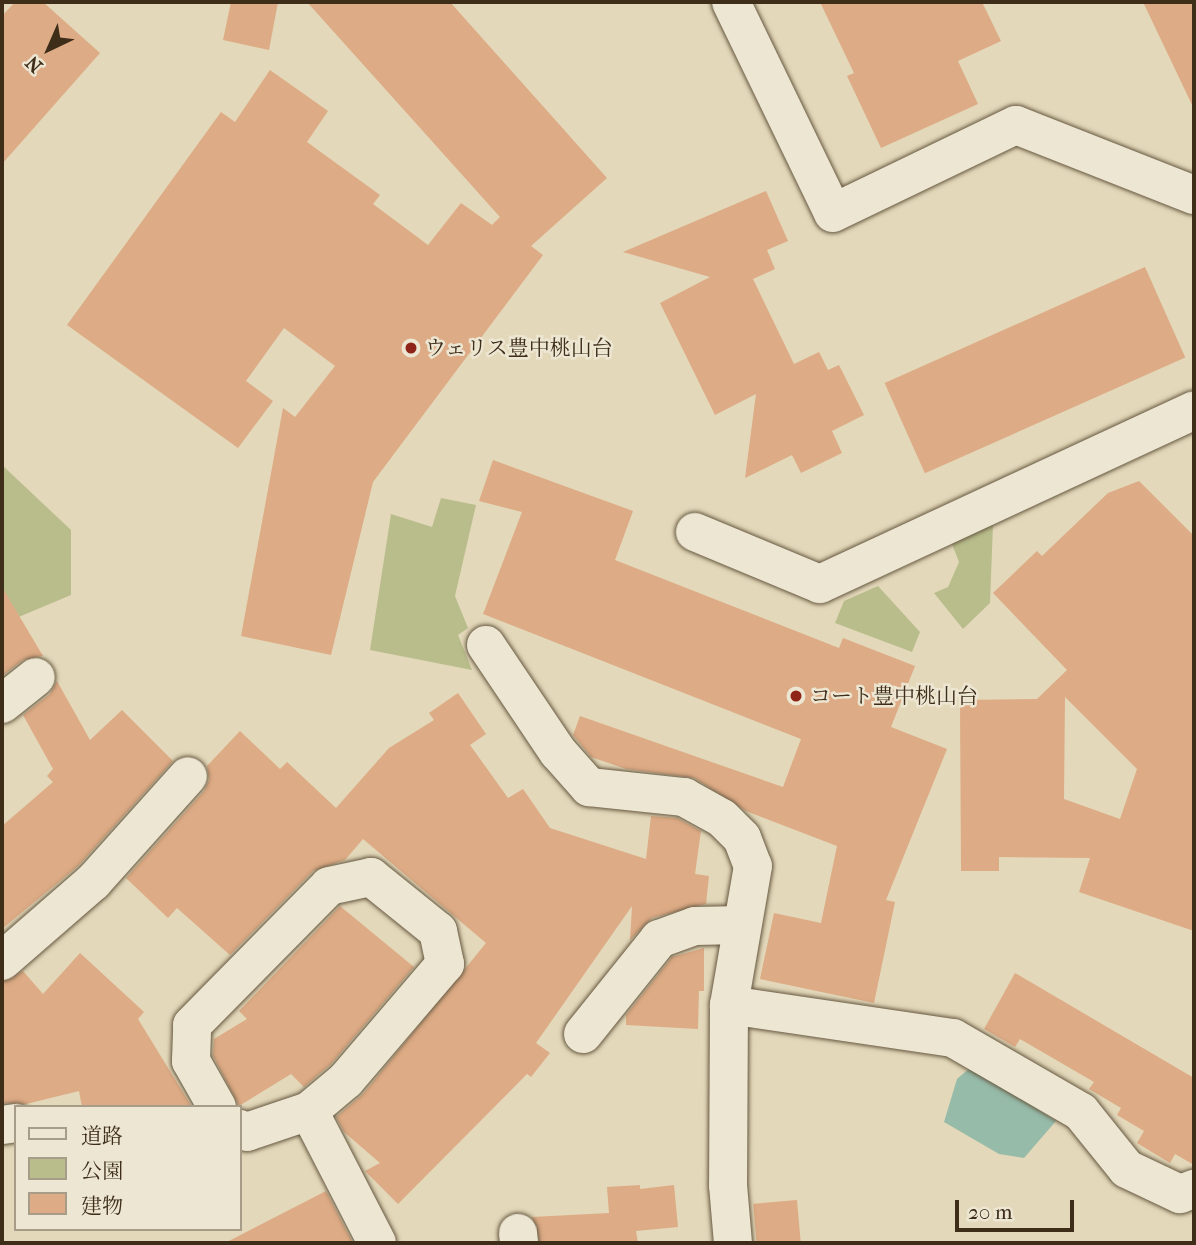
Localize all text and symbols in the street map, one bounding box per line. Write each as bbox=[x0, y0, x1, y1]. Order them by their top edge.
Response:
north arrow bbox=[14, 14, 84, 84]
text: N bbox=[22, 51, 47, 77]
place label: ウェリス豊中桃山台 bbox=[425, 335, 614, 361]
marker: ウェリス豊中桃山台 bbox=[403, 340, 419, 356]
place label: コート豊中桃山台 bbox=[810, 683, 978, 709]
marker: コート豊中桃山台 bbox=[788, 688, 804, 704]
legend bbox=[14, 1105, 242, 1231]
text: 道路 bbox=[81, 1124, 123, 1148]
text: 公園 bbox=[81, 1159, 123, 1183]
scale bar bbox=[958, 1186, 1077, 1230]
text: 建物 bbox=[81, 1194, 123, 1218]
text: 20 m bbox=[968, 1200, 1012, 1224]

